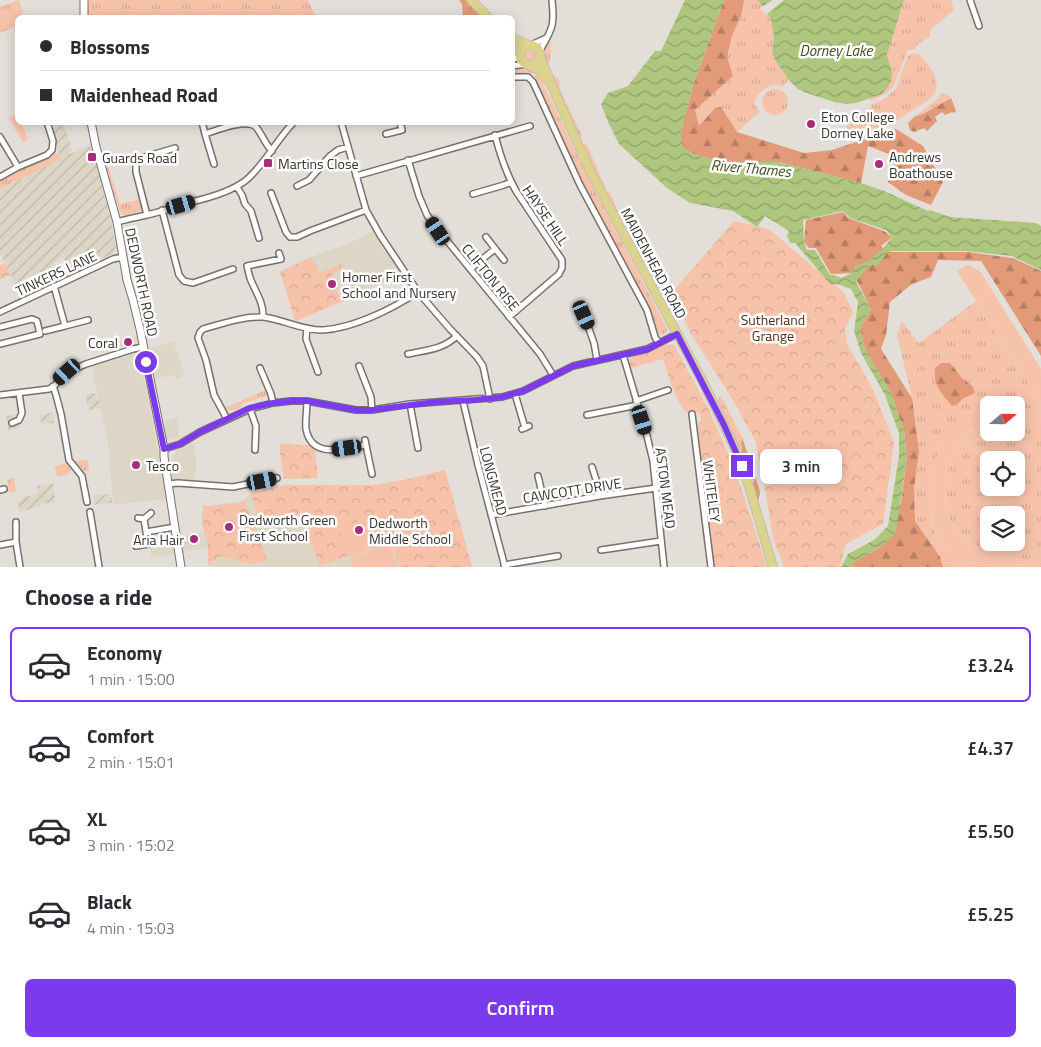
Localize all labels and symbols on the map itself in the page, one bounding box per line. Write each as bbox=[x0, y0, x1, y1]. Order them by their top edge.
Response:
water label: Dorney Lake bbox=[800, 39, 874, 62]
place label: Eton College Dorney Lake bbox=[821, 106, 894, 143]
marker: Eton College Dorney Lake bbox=[805, 118, 817, 130]
place label: Andrews Boathouse bbox=[889, 146, 953, 183]
place label: Guards Road bbox=[102, 147, 177, 168]
marker: Guards Road bbox=[86, 151, 98, 163]
place label: Martins Close bbox=[278, 153, 359, 174]
water label: River Thames bbox=[710, 153, 793, 183]
marker: Martins Close bbox=[262, 157, 274, 169]
marker: Andrews Boathouse bbox=[873, 158, 885, 170]
street label: HAYSE HILL bbox=[518, 180, 574, 250]
car bbox=[164, 194, 197, 216]
street label: MAIDENHEAD ROAD bbox=[616, 204, 692, 322]
car bbox=[423, 214, 452, 248]
street label: DEDWORTH ROAD bbox=[120, 226, 164, 338]
street label: CLIFTON RISE bbox=[457, 239, 525, 315]
street label: TINKERS LANE bbox=[12, 245, 100, 301]
place label: Homer First School and Nursery bbox=[342, 266, 456, 303]
marker: Homer First School and Nursery bbox=[326, 278, 338, 290]
car bbox=[571, 298, 596, 332]
park label: Sutherland Grange bbox=[741, 309, 805, 346]
place label: Coral bbox=[88, 332, 118, 353]
marker: Coral bbox=[122, 336, 134, 348]
route start bbox=[135, 351, 157, 373]
car bbox=[50, 356, 83, 388]
north arrow bbox=[980, 396, 1025, 441]
car bbox=[630, 403, 653, 437]
car bbox=[331, 438, 362, 458]
street label: LONGMEAD bbox=[475, 444, 513, 518]
street label: ASTON MEAD bbox=[651, 446, 681, 530]
callout: 3 min bbox=[760, 448, 842, 484]
place label: Tesco bbox=[146, 455, 179, 476]
route end bbox=[731, 455, 753, 477]
marker: Tesco bbox=[130, 459, 142, 471]
street label: WHITELEY bbox=[698, 459, 726, 524]
car bbox=[245, 471, 278, 491]
street label: CAWCOTT DRIVE bbox=[521, 472, 623, 508]
place label: Dedworth Green First School bbox=[239, 509, 336, 546]
place label: Dedworth Middle School bbox=[369, 512, 451, 549]
marker: Dedworth Green First School bbox=[223, 521, 235, 533]
marker: Dedworth Middle School bbox=[353, 524, 365, 536]
place label: Aria Hair bbox=[133, 529, 184, 550]
marker: Aria Hair bbox=[188, 533, 200, 545]

